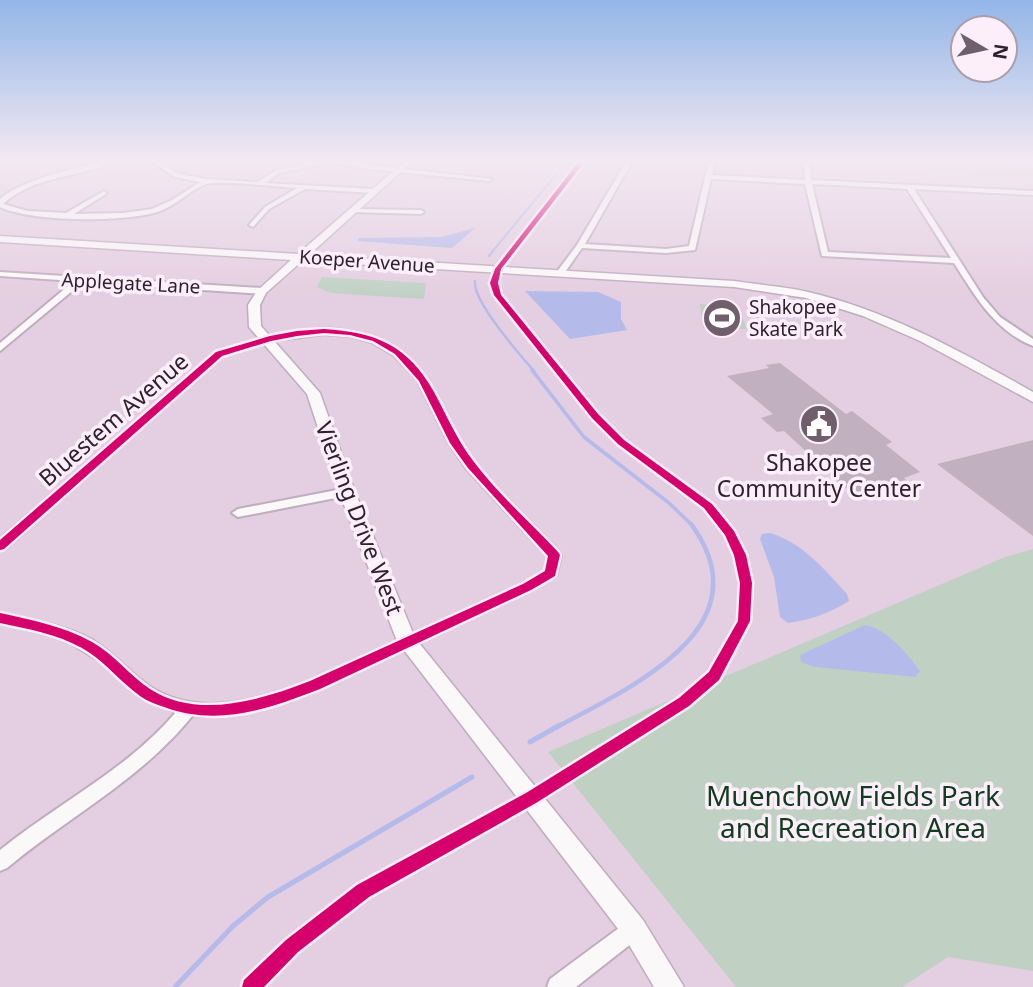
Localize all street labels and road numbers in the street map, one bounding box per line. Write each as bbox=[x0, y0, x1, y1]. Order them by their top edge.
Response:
street label: Koeper Avenue bbox=[298, 243, 436, 279]
street label: Applegate Lane bbox=[61, 266, 201, 300]
street label: Bluestem Avenue bbox=[31, 345, 195, 493]
street label: Vierling Drive West bbox=[308, 417, 412, 619]

